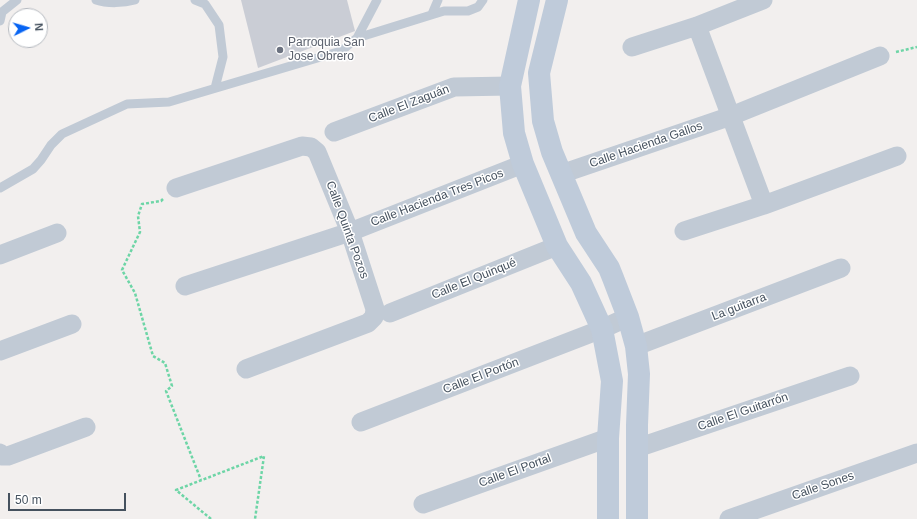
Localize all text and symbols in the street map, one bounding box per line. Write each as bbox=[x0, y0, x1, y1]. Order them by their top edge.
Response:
north arrow bbox=[8, 8, 48, 48]
text: N bbox=[33, 23, 45, 32]
place label: Parroquia San Jose Obrero bbox=[288, 36, 365, 64]
marker: Parroquia San Jose Obrero bbox=[275, 45, 285, 55]
street label: Calle El Zaguán bbox=[367, 82, 451, 126]
street label: Calle Hacienda Gallos bbox=[588, 119, 704, 171]
street label: Calle Hacienda Tres Picos bbox=[369, 166, 505, 230]
street label: Calle Quinta Pozos bbox=[323, 179, 371, 281]
street label: Calle El Quinqué bbox=[430, 255, 518, 303]
street label: La guitarra bbox=[710, 290, 768, 324]
street label: Calle El Portón bbox=[441, 355, 521, 397]
street label: Calle El Guitarrón bbox=[696, 390, 790, 434]
street label: Calle El Portal bbox=[477, 451, 553, 491]
street label: Calle Sones bbox=[790, 469, 856, 503]
scale bar bbox=[10, 485, 128, 511]
text: 50 m bbox=[15, 493, 42, 507]

